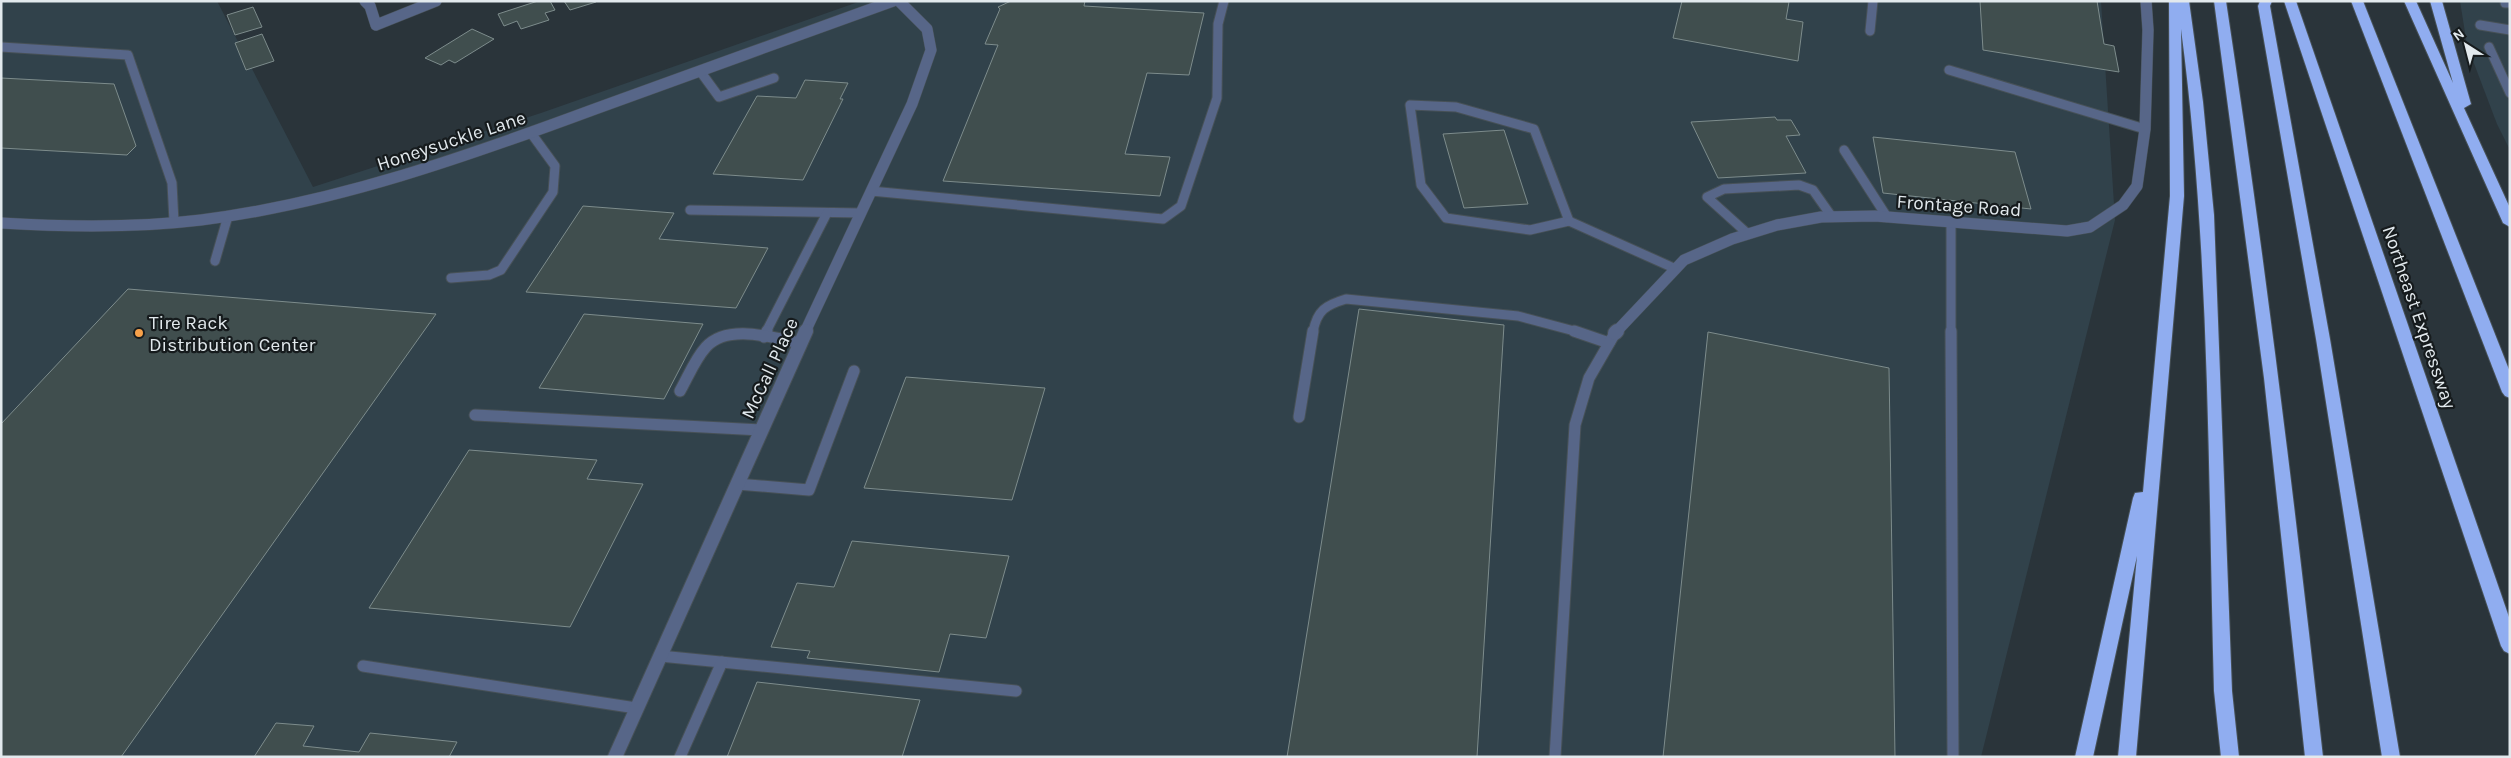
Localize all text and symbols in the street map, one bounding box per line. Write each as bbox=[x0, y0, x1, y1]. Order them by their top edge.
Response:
north arrow bbox=[2441, 20, 2491, 70]
text: N bbox=[2450, 25, 2468, 45]
street label: Honeysuckle Lane bbox=[374, 106, 529, 175]
street label: Frontage Road bbox=[1896, 191, 2022, 221]
street label: Northeast Expressway bbox=[2377, 223, 2461, 412]
place label: Tire Rack Distribution Center bbox=[149, 312, 316, 356]
street label: McCall Place bbox=[737, 314, 803, 422]
marker: Tire Rack Distribution Center bbox=[133, 327, 145, 339]

